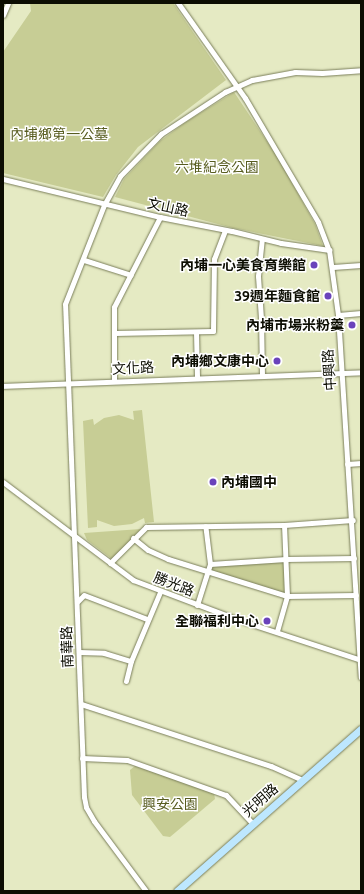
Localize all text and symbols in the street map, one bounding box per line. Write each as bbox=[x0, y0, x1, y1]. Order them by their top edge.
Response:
park label: 內埔鄉第一公墓 bbox=[10, 126, 108, 142]
park label: 六堆紀念公園 bbox=[175, 159, 259, 175]
street label: 文山路 bbox=[146, 194, 190, 220]
place label: 內埔一心美食育樂館 bbox=[180, 257, 306, 273]
marker: 內埔一心美食育樂館 bbox=[309, 260, 319, 270]
place label: 39週年麵食館 bbox=[234, 288, 320, 304]
marker: 39週年麵食館 bbox=[323, 291, 333, 301]
place label: 內埔市場米粉羹 bbox=[246, 317, 344, 333]
marker: 內埔市場米粉羹 bbox=[347, 320, 357, 330]
street label: 中興路 bbox=[319, 348, 339, 392]
place label: 內埔鄉文康中心 bbox=[171, 353, 269, 369]
marker: 內埔鄉文康中心 bbox=[272, 356, 282, 366]
street label: 文化路 bbox=[112, 359, 154, 377]
place label: 內埔國中 bbox=[221, 474, 277, 490]
marker: 內埔國中 bbox=[208, 477, 218, 487]
street label: 勝光路 bbox=[151, 569, 197, 599]
place label: 全聯福利中心 bbox=[175, 613, 259, 629]
marker: 全聯福利中心 bbox=[262, 616, 272, 626]
street label: 南華路 bbox=[58, 626, 76, 668]
street label: 光明路 bbox=[239, 780, 281, 820]
park label: 興安公園 bbox=[142, 796, 198, 812]

